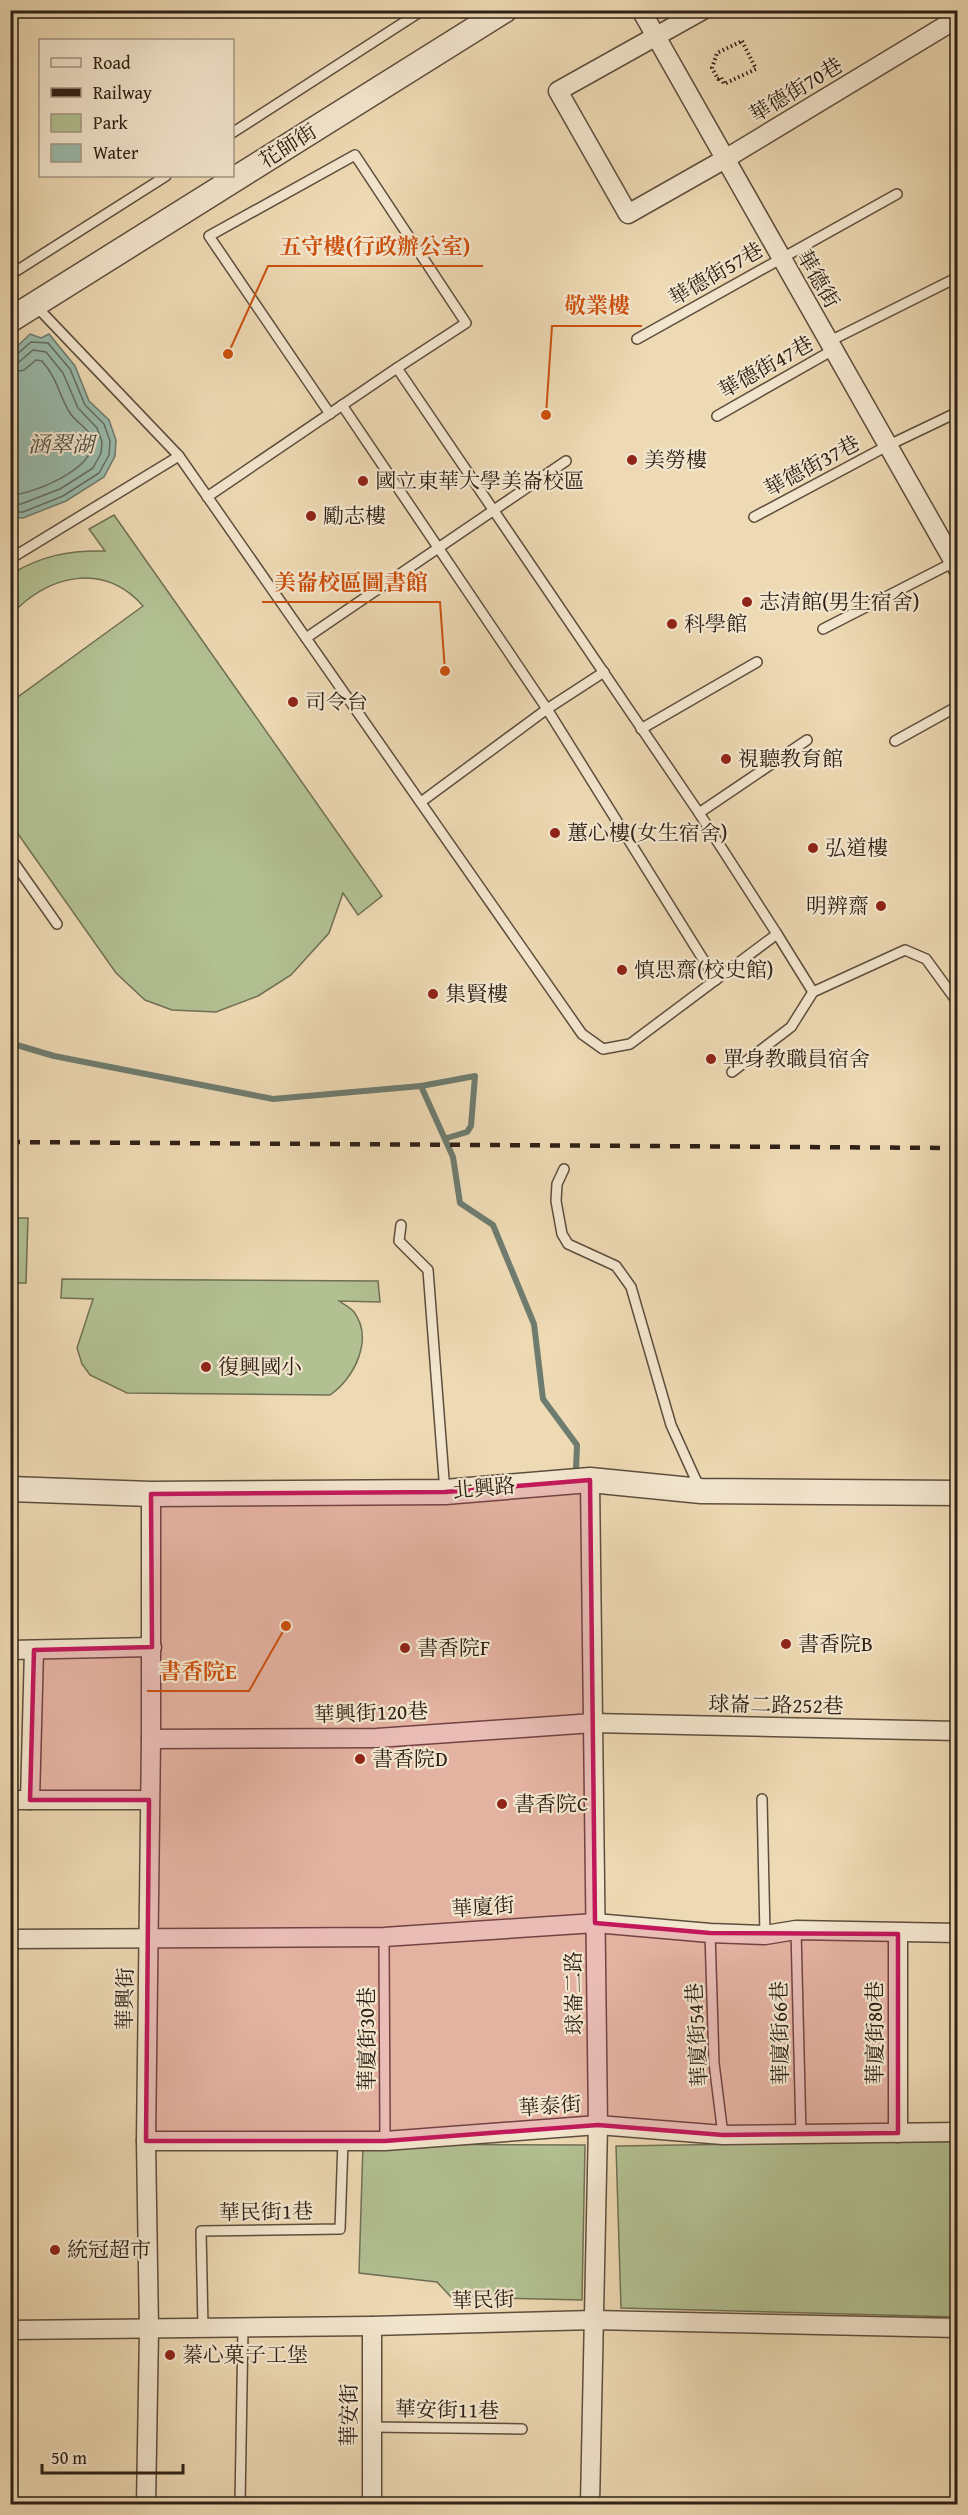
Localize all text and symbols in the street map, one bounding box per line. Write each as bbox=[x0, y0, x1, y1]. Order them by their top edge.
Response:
legend bbox=[39, 39, 234, 177]
text: Road bbox=[93, 49, 131, 76]
street label: 華德街70巷 bbox=[743, 49, 848, 130]
text: Railway bbox=[93, 79, 152, 106]
text: Park bbox=[93, 109, 129, 136]
street label: 花師街 bbox=[253, 116, 323, 175]
text: Water bbox=[93, 139, 139, 166]
callout: 五守樓(行政辦公室) bbox=[268, 226, 483, 266]
text: 五守樓(行政辦公室) bbox=[280, 230, 470, 262]
street label: 華德街57巷 bbox=[663, 234, 769, 313]
street label: 華德街 bbox=[789, 244, 848, 314]
callout: 敬業樓 bbox=[552, 286, 642, 326]
text: 敬業樓 bbox=[564, 289, 630, 321]
street label: 華德街47巷 bbox=[713, 328, 819, 405]
street label: 華德街37巷 bbox=[758, 427, 865, 504]
water label: 涵翠湖 bbox=[28, 428, 98, 460]
place label: 美勞樓 bbox=[644, 444, 707, 475]
marker: 美勞樓 bbox=[625, 453, 639, 467]
place label: 國立東華大學美崙校區 bbox=[375, 465, 585, 496]
marker: 國立東華大學美崙校區 bbox=[356, 474, 370, 488]
place label: 勵志樓 bbox=[323, 500, 386, 531]
marker: 勵志樓 bbox=[304, 509, 318, 523]
callout: 美崙校區圖書館 bbox=[262, 562, 440, 602]
text: 美崙校區圖書館 bbox=[274, 566, 428, 598]
place label: 志清館(男生宿舍) bbox=[759, 586, 920, 617]
marker: 志清館(男生宿舍) bbox=[740, 595, 754, 609]
place label: 科學館 bbox=[684, 608, 747, 639]
marker: 科學館 bbox=[665, 617, 679, 631]
place label: 司令台 bbox=[305, 686, 368, 717]
marker: 司令台 bbox=[286, 695, 300, 709]
place label: 視聽教育館 bbox=[738, 743, 843, 774]
marker: 視聽教育館 bbox=[719, 752, 733, 766]
place label: 蕙心樓(女生宿舍) bbox=[567, 817, 728, 848]
marker: 蕙心樓(女生宿舍) bbox=[548, 826, 562, 840]
place label: 弘道樓 bbox=[825, 832, 888, 863]
marker: 弘道樓 bbox=[806, 841, 820, 855]
place label: 明辨齋 bbox=[806, 890, 869, 921]
marker: 明辨齋 bbox=[874, 899, 888, 913]
place label: 慎思齋(校史館) bbox=[634, 954, 774, 985]
marker: 慎思齋(校史館) bbox=[615, 963, 629, 977]
place label: 集賢樓 bbox=[445, 978, 508, 1009]
marker: 集賢樓 bbox=[426, 987, 440, 1001]
place label: 單身教職員宿舍 bbox=[723, 1043, 870, 1074]
marker: 單身教職員宿舍 bbox=[704, 1052, 718, 1066]
place label: 復興國小 bbox=[218, 1351, 302, 1382]
marker: 復興國小 bbox=[199, 1360, 213, 1374]
street label: 北興路 bbox=[451, 1469, 517, 1506]
place label: 書香院B bbox=[798, 1628, 873, 1659]
place label: 書香院F bbox=[417, 1632, 490, 1663]
marker: 書香院B bbox=[779, 1637, 793, 1651]
marker: 書香院F bbox=[398, 1641, 412, 1655]
callout: 書香院E bbox=[147, 1651, 249, 1691]
text: 書香院E bbox=[159, 1655, 237, 1687]
street label: 球崙二路252巷 bbox=[708, 1688, 844, 1721]
street label: 華興街120巷 bbox=[313, 1695, 429, 1730]
place label: 書香院D bbox=[372, 1743, 448, 1774]
marker: 書香院D bbox=[353, 1752, 367, 1766]
place label: 書香院C bbox=[514, 1788, 588, 1819]
marker: 書香院C bbox=[495, 1797, 509, 1811]
street label: 華廈街 bbox=[450, 1889, 515, 1924]
street label: 球崙二路 bbox=[557, 1951, 590, 2035]
street label: 華興街 bbox=[108, 1967, 141, 2031]
street label: 華廈街66巷 bbox=[763, 1981, 796, 2085]
street label: 華廈街80巷 bbox=[859, 1981, 890, 2085]
street label: 華廈街54巷 bbox=[678, 1982, 715, 2088]
street label: 華廈街30巷 bbox=[351, 1987, 382, 2091]
street label: 華泰街 bbox=[517, 2088, 582, 2123]
street label: 華民街1巷 bbox=[219, 2195, 313, 2228]
place label: 統冠超市 bbox=[67, 2234, 151, 2265]
marker: 統冠超市 bbox=[48, 2243, 62, 2257]
street label: 華民街 bbox=[451, 2283, 515, 2316]
place label: 蓁心菓子工堡 bbox=[182, 2339, 308, 2370]
marker: 蓁心菓子工堡 bbox=[163, 2348, 177, 2362]
street label: 華安街 bbox=[333, 2384, 364, 2447]
street label: 華安街11巷 bbox=[395, 2393, 499, 2426]
scale bar bbox=[42, 2437, 183, 2475]
text: 50 m bbox=[51, 2444, 87, 2471]

